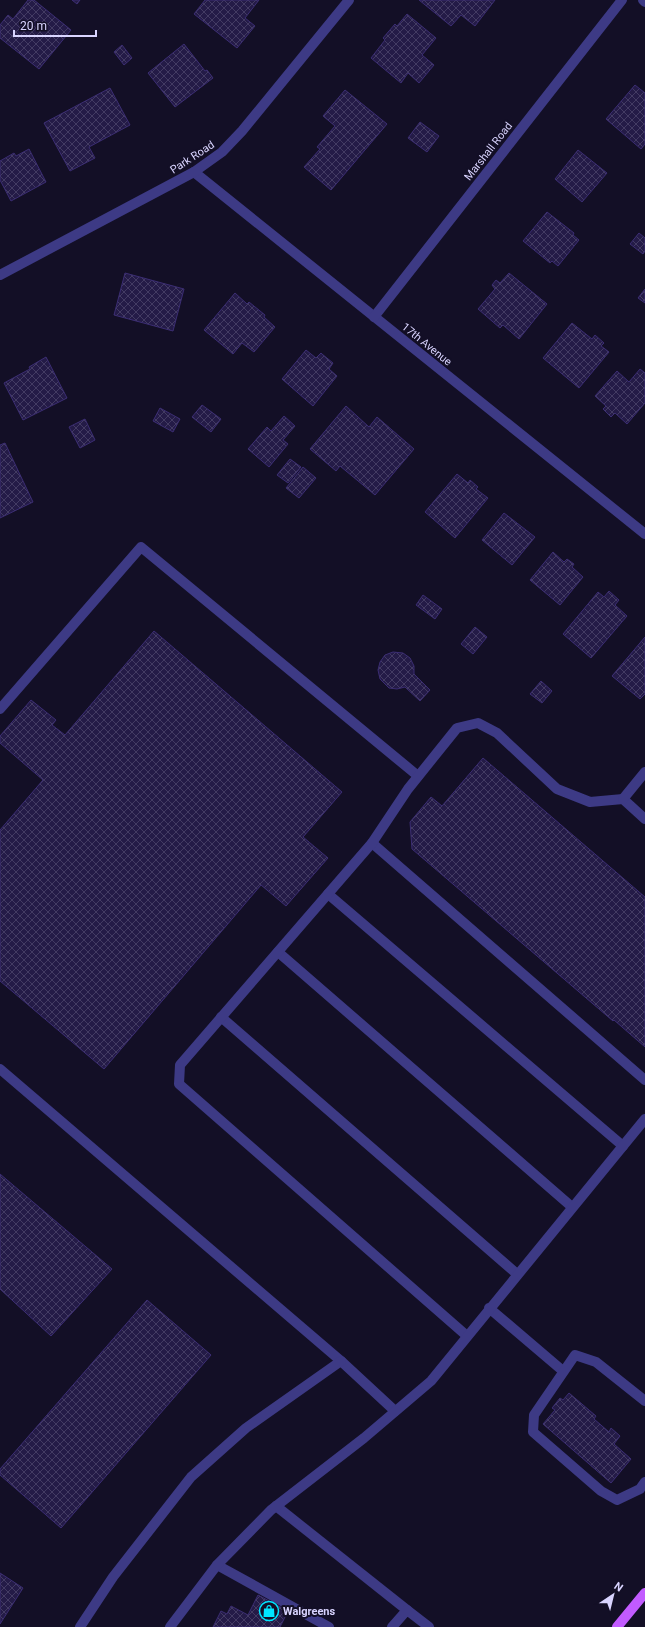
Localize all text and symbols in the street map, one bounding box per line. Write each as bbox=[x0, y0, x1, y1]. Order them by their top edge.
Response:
scale bar bbox=[14, 12, 96, 38]
text: 20 m bbox=[20, 19, 47, 33]
street label: Marshall Road bbox=[462, 120, 515, 183]
street label: Park Road bbox=[168, 138, 217, 177]
street label: 17th Avenue bbox=[399, 320, 454, 369]
north arrow bbox=[593, 1575, 633, 1615]
text: N bbox=[612, 1580, 626, 1595]
shop icon: Walgreens bbox=[258, 1600, 280, 1622]
place label: Walgreens bbox=[283, 1605, 336, 1618]

